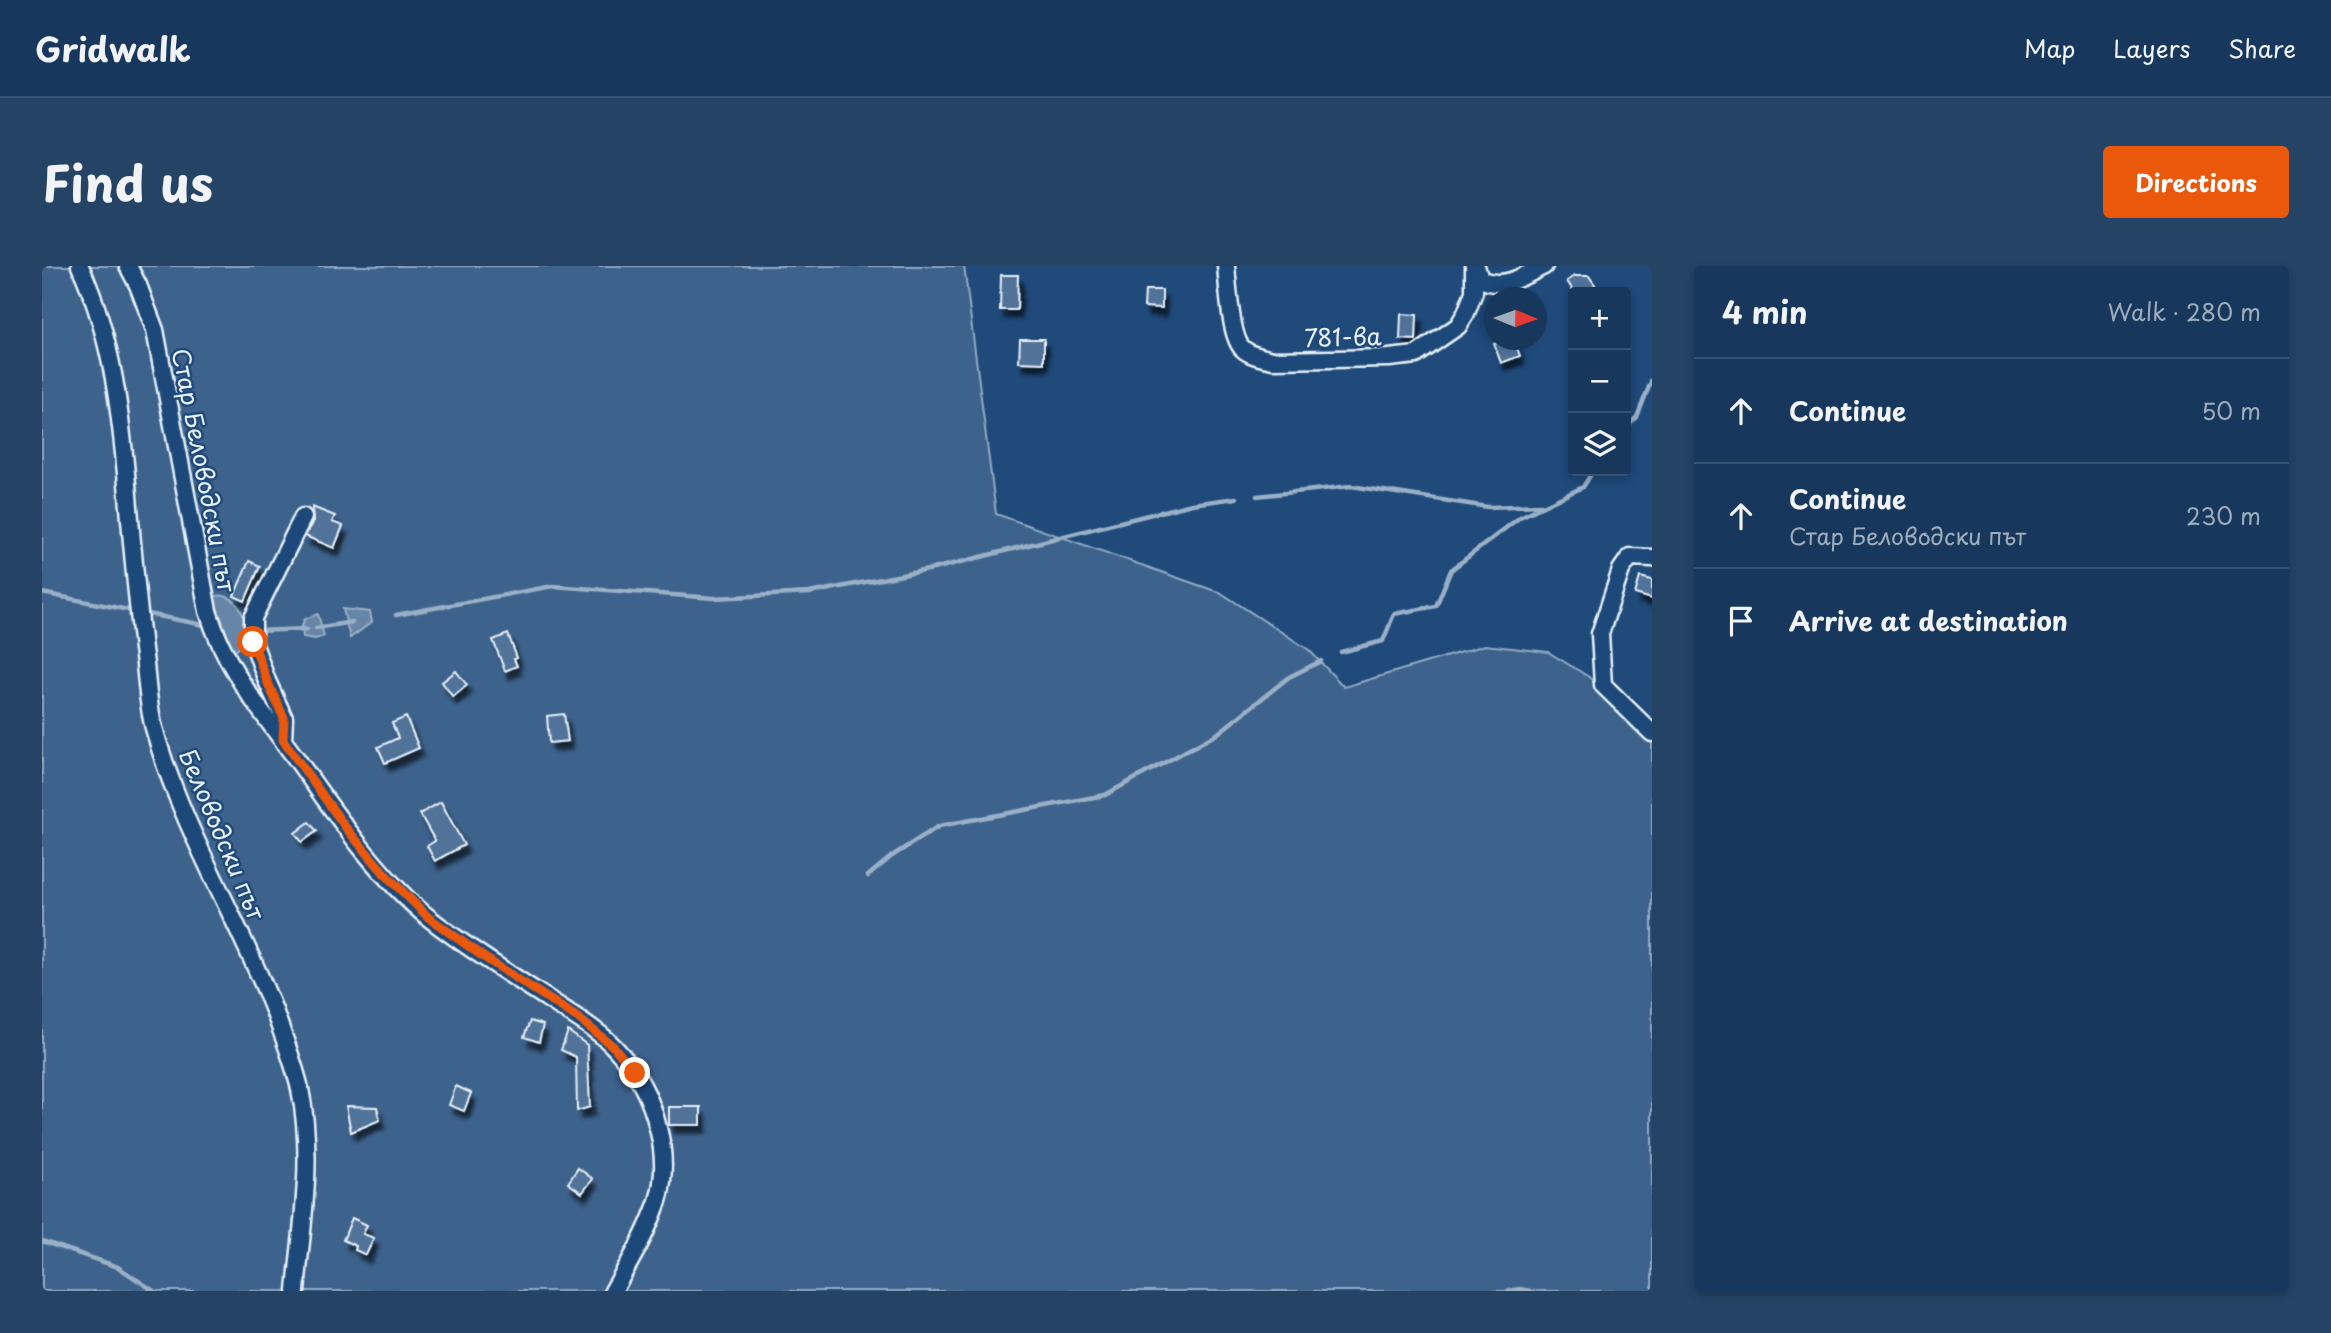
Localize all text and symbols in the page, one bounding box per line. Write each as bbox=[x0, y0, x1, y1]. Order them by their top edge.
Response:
text: Gridwalk bbox=[35, 23, 191, 73]
text: Map bbox=[2024, 30, 2075, 66]
text: Layers bbox=[2113, 30, 2190, 66]
text: Share bbox=[2228, 30, 2296, 66]
text: Find us bbox=[42, 145, 213, 219]
button: Directions bbox=[2103, 146, 2289, 218]
north arrow bbox=[1484, 287, 1547, 350]
map controls bbox=[1568, 287, 1631, 476]
button: + bbox=[1568, 287, 1631, 350]
text: 4 min bbox=[1722, 289, 1808, 334]
text: Walk · 280 m bbox=[2108, 294, 2261, 329]
street label: 781-ва bbox=[1304, 317, 1382, 355]
street label: Стар Беловодски път bbox=[164, 345, 246, 595]
button: − bbox=[1568, 350, 1631, 413]
text: Continue bbox=[1789, 391, 1906, 430]
icon: ahead bbox=[1722, 392, 1760, 430]
text: 50 m bbox=[2201, 393, 2261, 428]
button: layers bbox=[1568, 413, 1631, 476]
text: Continue bbox=[1789, 479, 1906, 518]
icon: ahead bbox=[1722, 497, 1760, 535]
text: 230 m bbox=[2186, 498, 2261, 533]
text: Стар Беловодски път bbox=[1789, 518, 2026, 553]
text: Arrive at destination bbox=[1789, 601, 2068, 640]
icon: arrive bbox=[1722, 602, 1760, 640]
route start bbox=[237, 626, 268, 657]
street label: Беловодски път bbox=[171, 743, 275, 926]
route end bbox=[619, 1057, 650, 1088]

